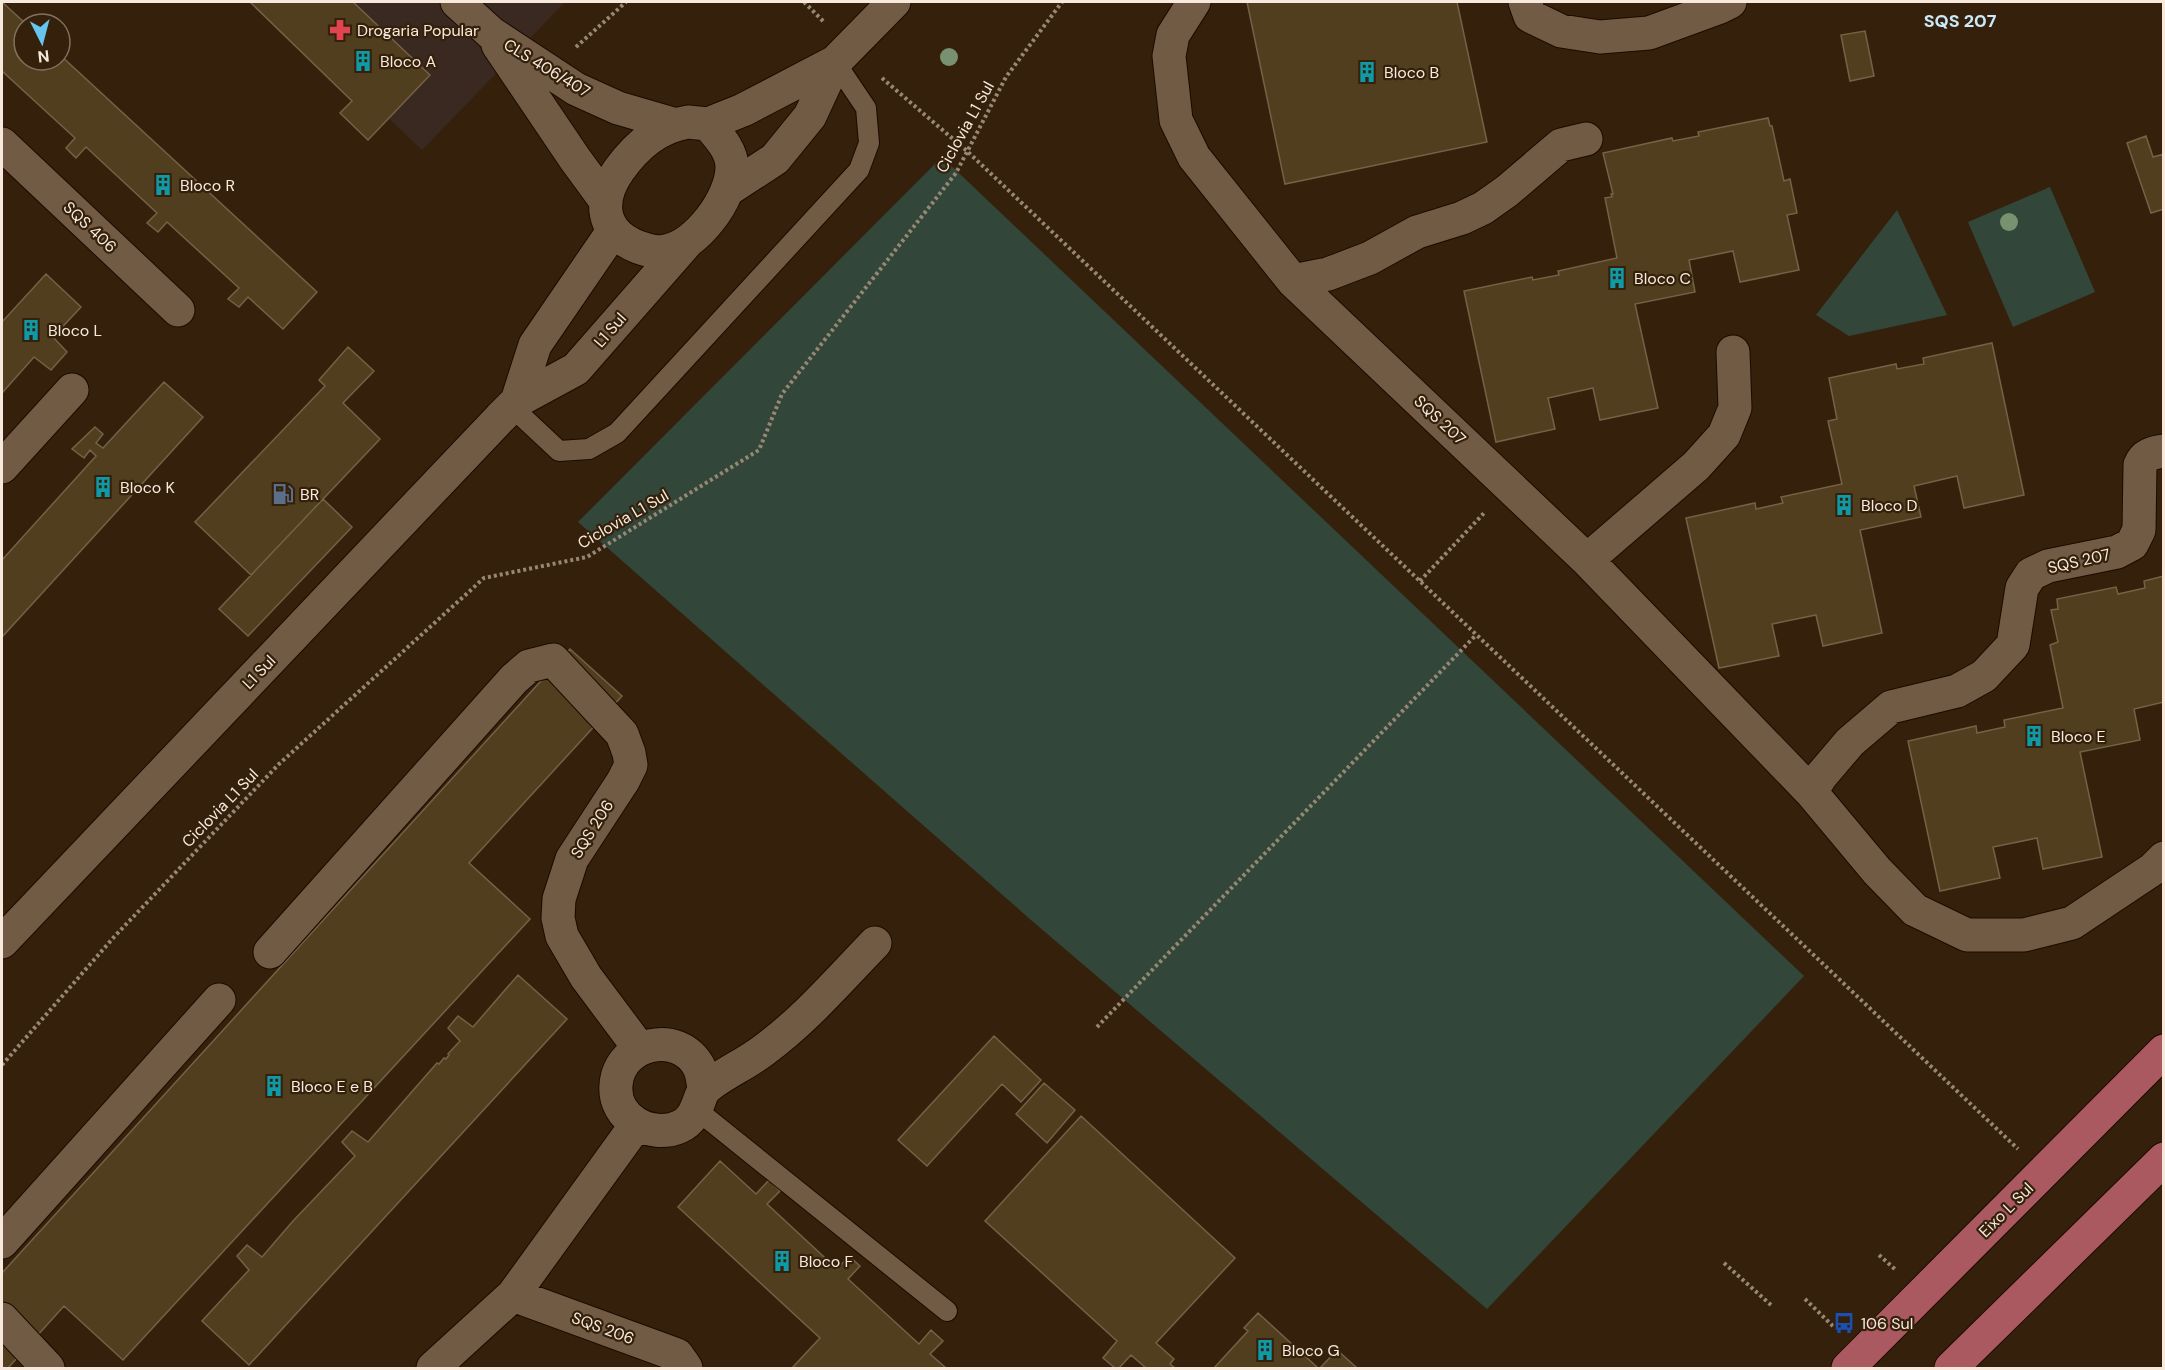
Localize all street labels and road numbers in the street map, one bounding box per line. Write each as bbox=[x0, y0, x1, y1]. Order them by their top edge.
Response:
street label: CLS 406/407 bbox=[500, 34, 594, 102]
street label: Ciclovia L1 Sul bbox=[931, 77, 999, 177]
street label: SQS 406 bbox=[59, 197, 121, 257]
street label: L1 Sul bbox=[589, 308, 631, 352]
street label: SQS 207 bbox=[1410, 391, 1470, 449]
street label: Ciclovia L1 Sul bbox=[574, 485, 672, 553]
street label: SQS 207 bbox=[2046, 544, 2112, 578]
street label: L1 Sul bbox=[238, 651, 280, 693]
street label: Ciclovia L1 Sul bbox=[177, 764, 263, 852]
street label: SQS 206 bbox=[566, 796, 618, 862]
street label: Eixo L Sul bbox=[1974, 1178, 2038, 1242]
street label: SQS 206 bbox=[569, 1307, 637, 1349]

